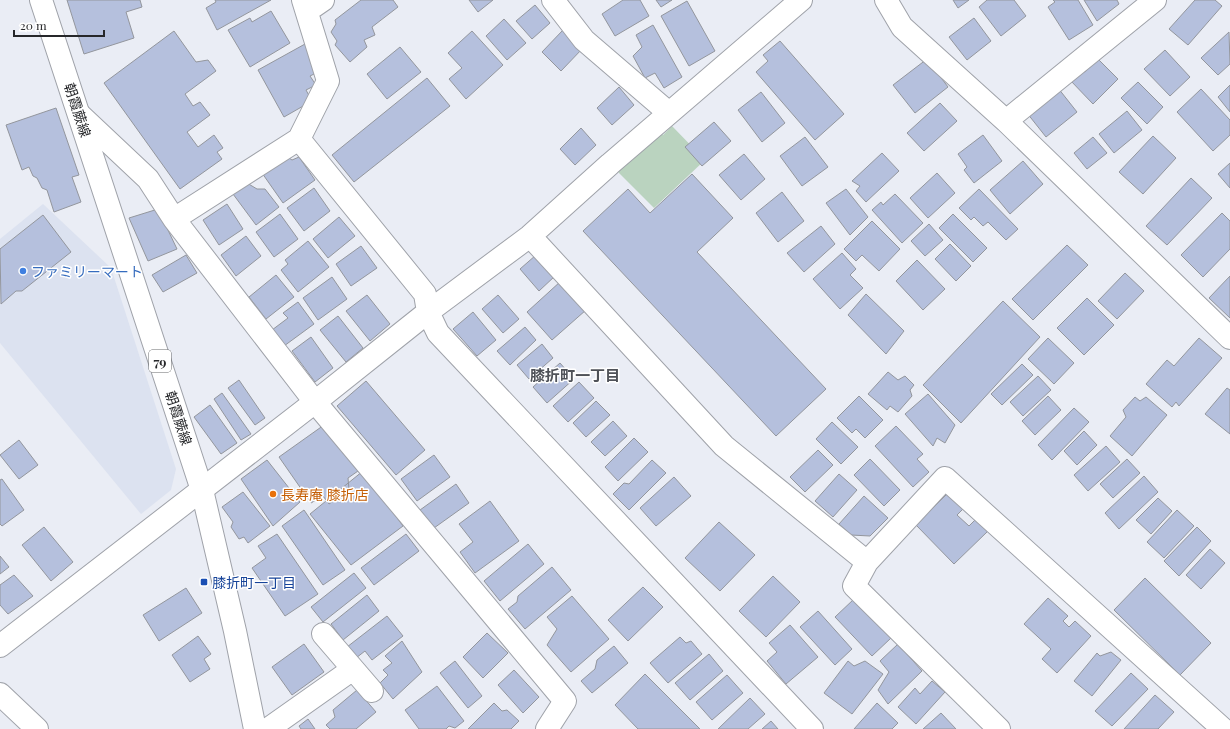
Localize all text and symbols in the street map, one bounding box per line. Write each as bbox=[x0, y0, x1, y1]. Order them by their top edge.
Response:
scale bar bbox=[14, 12, 104, 38]
text: 20 m bbox=[20, 17, 47, 33]
street label: 朝霞蕨線 bbox=[60, 80, 96, 140]
place label: ファミリーマート bbox=[31, 262, 143, 281]
marker: ファミリーマート bbox=[18, 266, 28, 276]
road number: 79 bbox=[149, 350, 171, 372]
district label: 膝折町一丁目 bbox=[530, 365, 620, 385]
street label: 朝霞蕨線 bbox=[161, 388, 197, 448]
place label: 長寿庵 膝折店 bbox=[281, 485, 369, 504]
marker: 長寿庵 膝折店 bbox=[268, 489, 278, 499]
place label: 膝折町一丁目 bbox=[212, 573, 296, 592]
marker: 膝折町一丁目 bbox=[199, 577, 209, 587]

